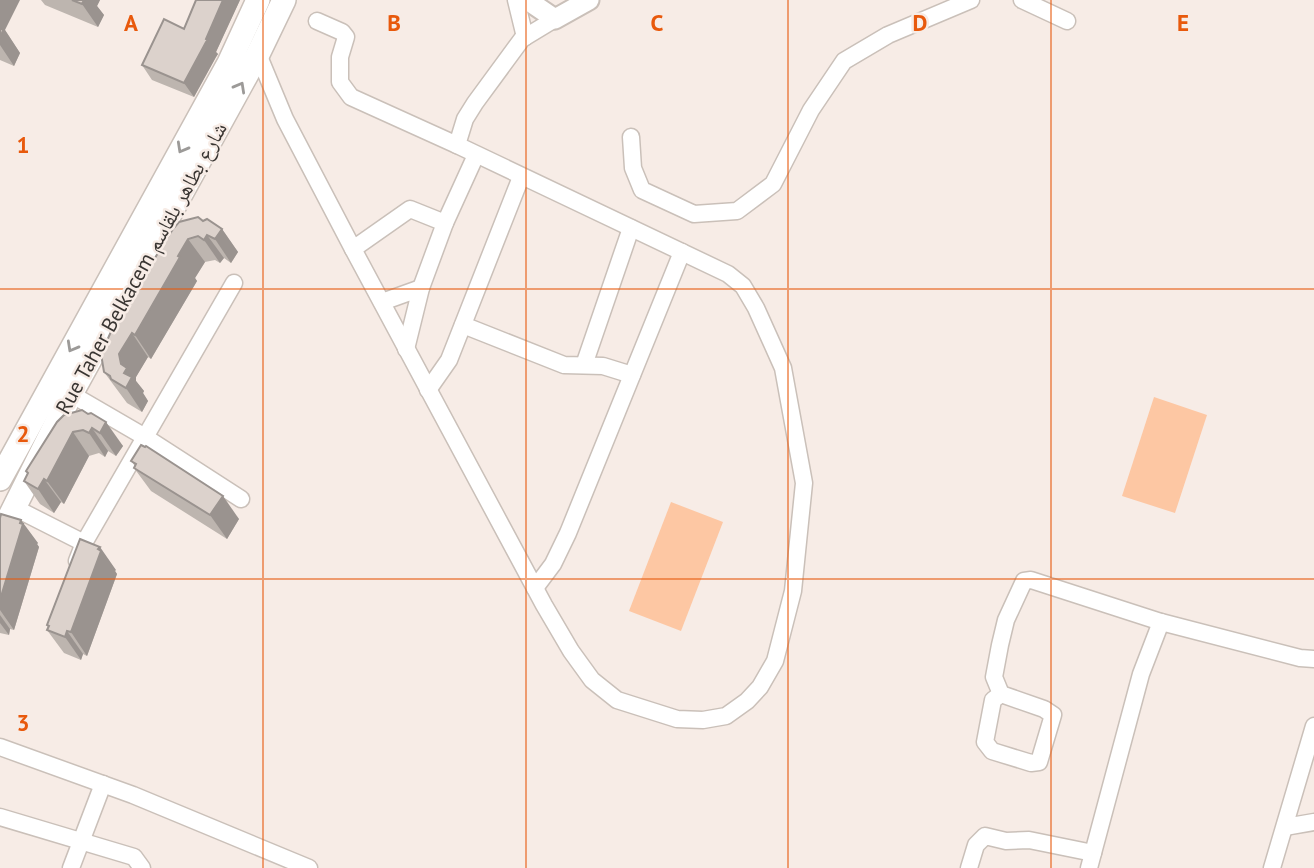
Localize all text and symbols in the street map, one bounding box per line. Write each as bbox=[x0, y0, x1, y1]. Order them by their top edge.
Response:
text: A bbox=[124, 8, 138, 37]
text: B bbox=[387, 8, 401, 37]
text: C bbox=[651, 8, 664, 37]
text: D bbox=[913, 8, 927, 37]
text: E bbox=[1177, 8, 1189, 37]
one-way arrow bbox=[232, 82, 245, 94]
street label: Rue Taher Belkacem شارع بطاهر بلقاسم bbox=[49, 117, 234, 419]
text: 1 bbox=[16, 130, 30, 159]
one-way arrow bbox=[177, 140, 190, 153]
one-way arrow bbox=[67, 340, 80, 352]
text: 2 bbox=[16, 419, 30, 448]
text: 3 bbox=[16, 708, 30, 737]

